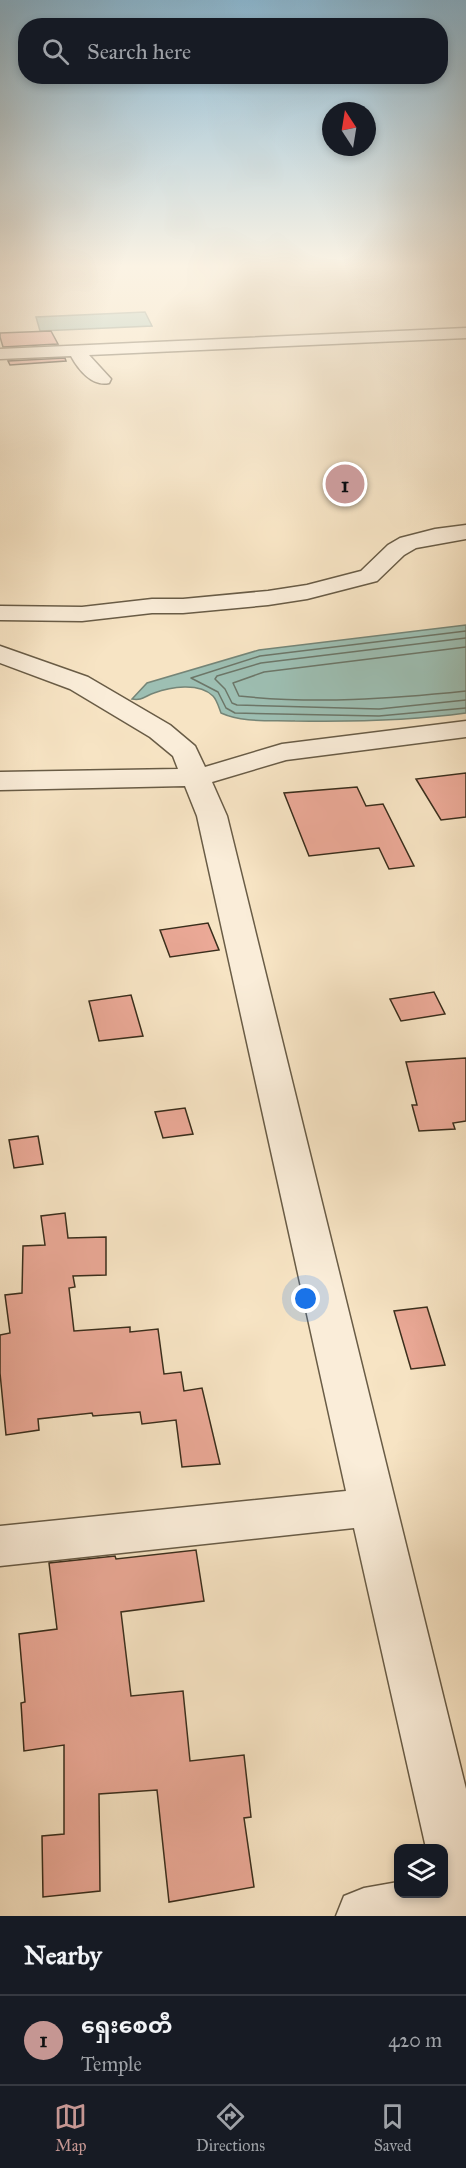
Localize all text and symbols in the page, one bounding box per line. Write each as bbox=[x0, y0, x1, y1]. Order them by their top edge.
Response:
search box bbox=[18, 18, 448, 84]
icon: search bbox=[39, 35, 72, 68]
text: Search here bbox=[87, 38, 191, 65]
north arrow bbox=[322, 102, 376, 156]
pin: 1 bbox=[326, 462, 364, 506]
your location bbox=[291, 1284, 320, 1313]
map controls bbox=[394, 1844, 448, 1898]
button: layers bbox=[394, 1844, 448, 1898]
text: Nearby bbox=[24, 1939, 102, 1971]
text: ရှေးစေတီ bbox=[81, 2012, 172, 2039]
text: 1 bbox=[40, 2028, 47, 2052]
text: 420 m bbox=[388, 2028, 442, 2052]
text: Temple bbox=[81, 2052, 142, 2076]
tab: Map bbox=[54, 2100, 87, 2155]
tab: Directions bbox=[196, 2100, 265, 2155]
tab: Saved bbox=[374, 2100, 412, 2155]

